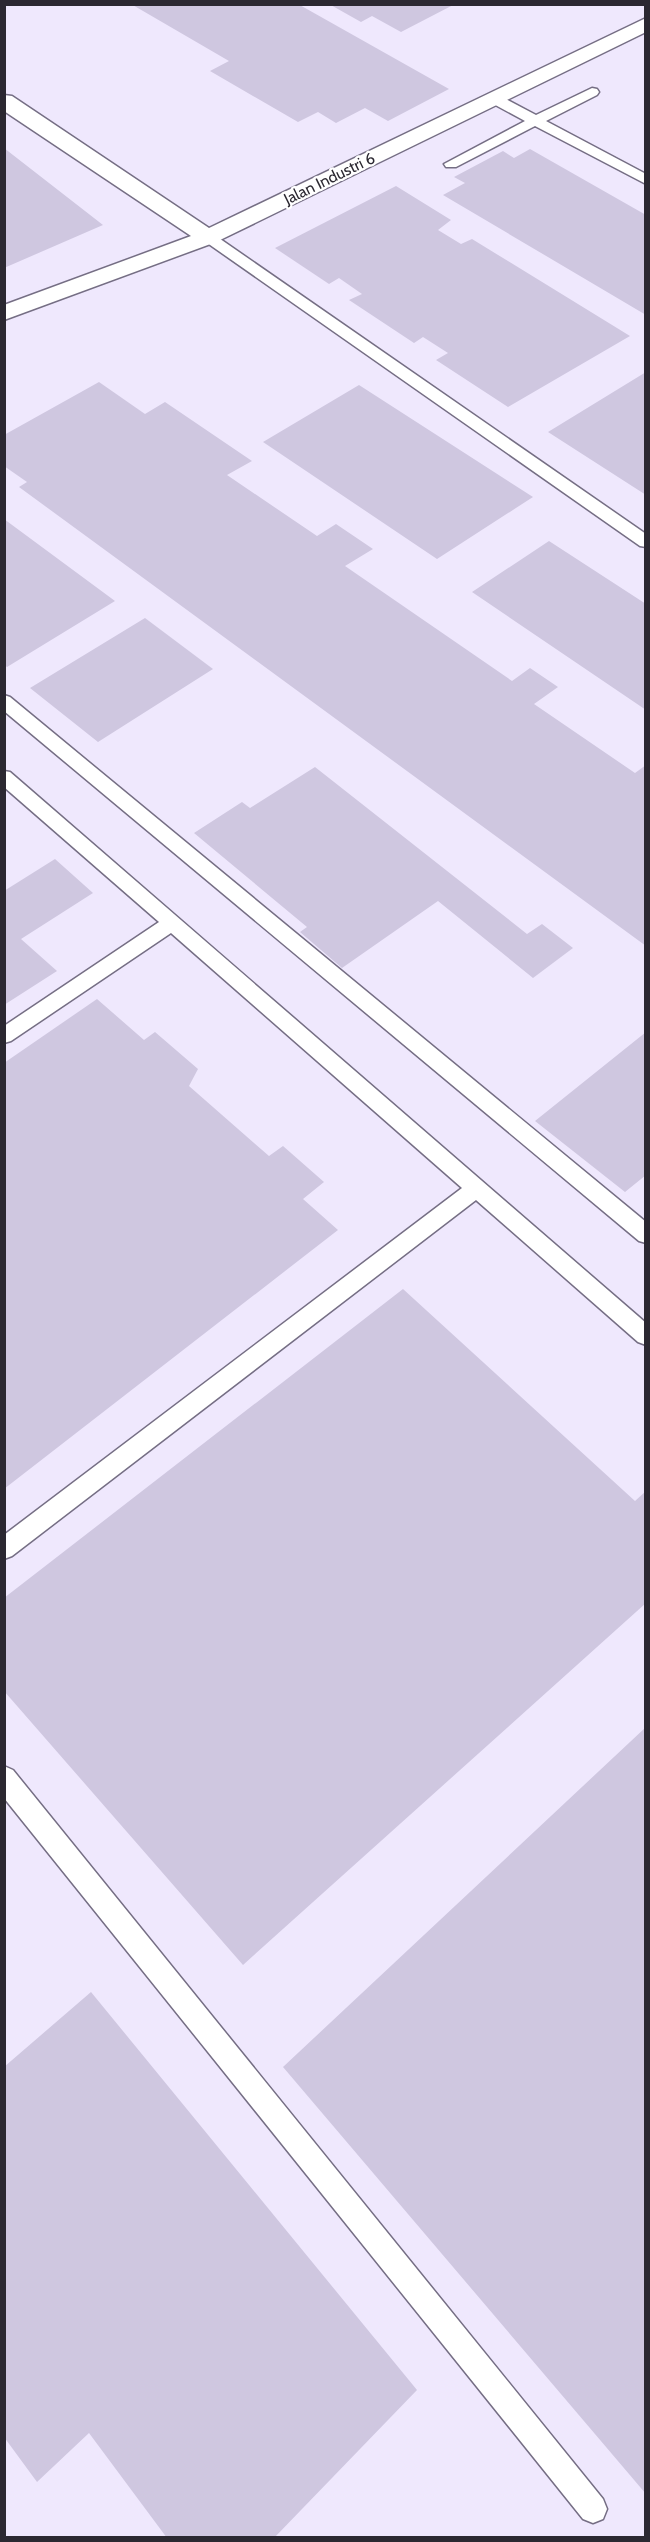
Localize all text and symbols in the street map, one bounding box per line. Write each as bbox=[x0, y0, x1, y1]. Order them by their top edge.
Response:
street label: Jalan Industri 6 bbox=[280, 148, 378, 209]

